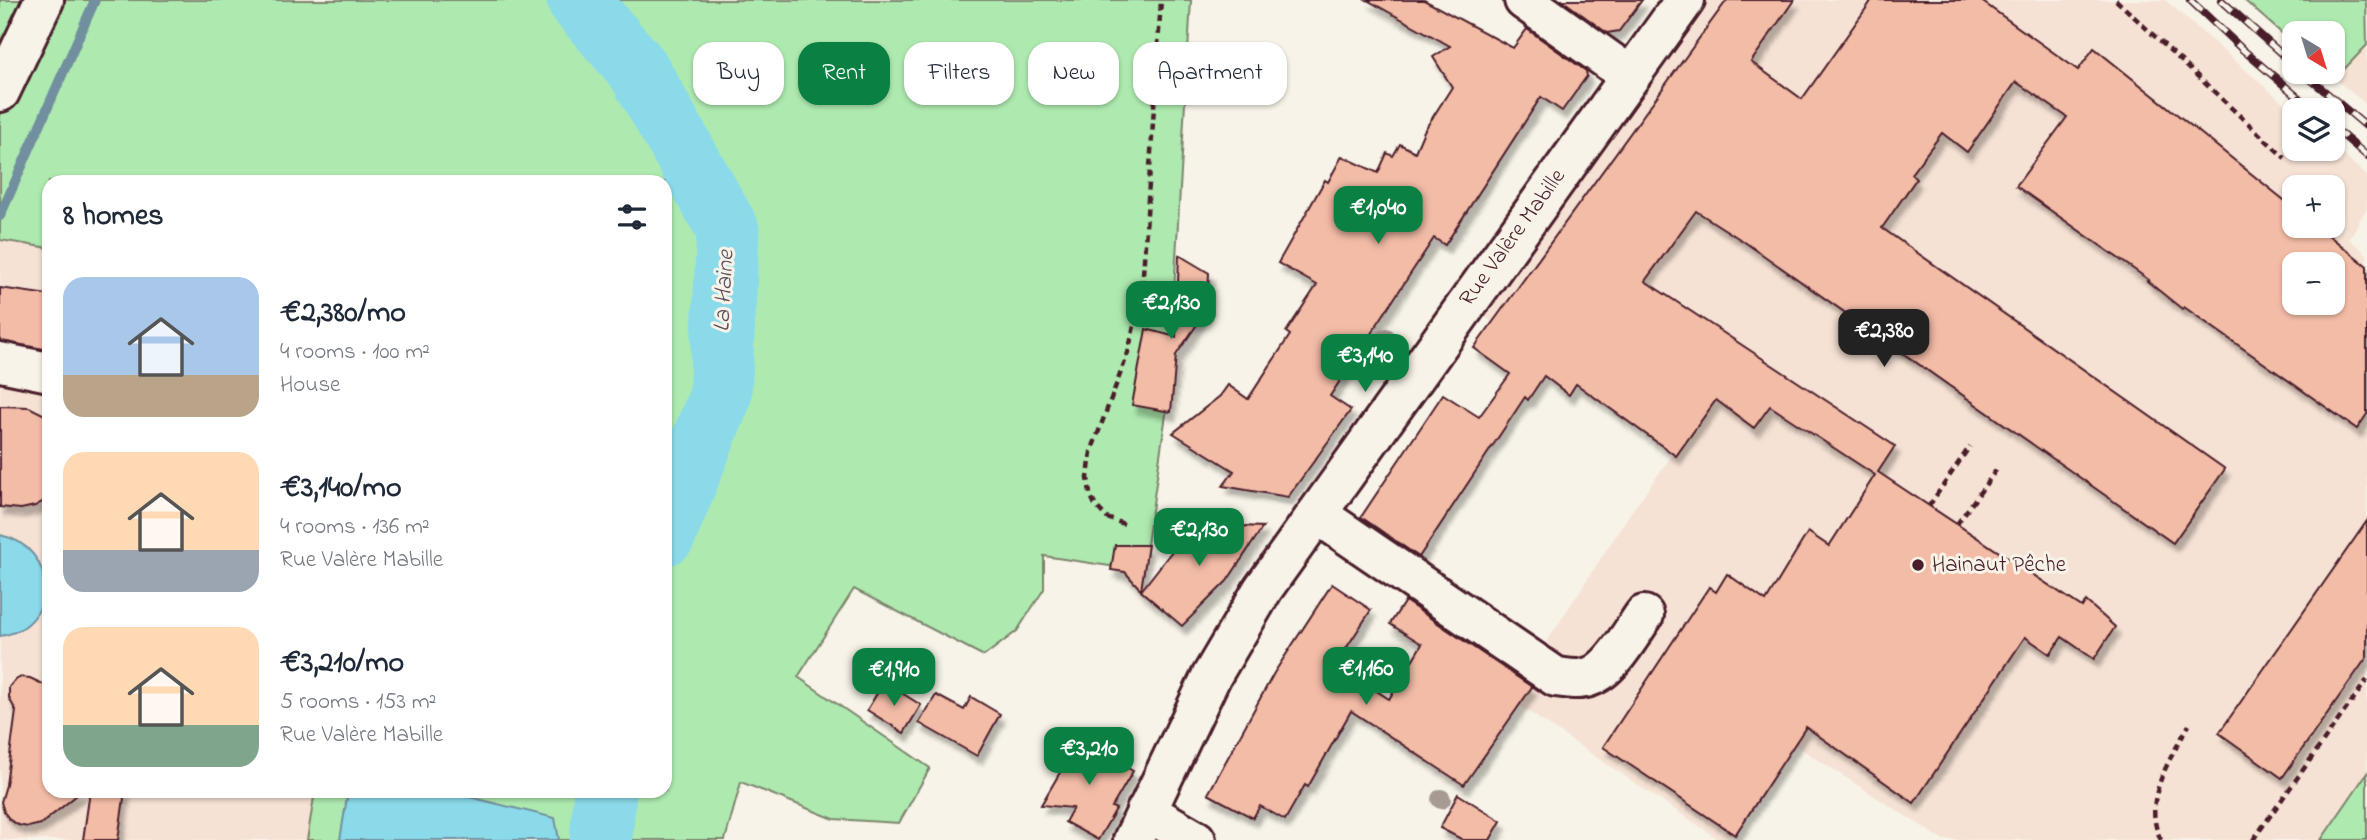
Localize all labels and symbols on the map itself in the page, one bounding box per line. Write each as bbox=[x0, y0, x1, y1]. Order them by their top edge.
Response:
north arrow bbox=[2282, 21, 2345, 84]
street label: Rue Valère Mabille bbox=[1452, 162, 1575, 314]
pin: €1,040 bbox=[1321, 187, 1435, 246]
water label: La Haine bbox=[705, 248, 745, 333]
pin: €2,130 bbox=[1114, 282, 1228, 341]
pin: €2,380 bbox=[1827, 310, 1941, 369]
pin: €3,140 bbox=[1308, 334, 1422, 394]
pin: €2,130 bbox=[1142, 508, 1256, 568]
place label: Hainaut Pêche bbox=[1932, 549, 2067, 582]
marker: Hainaut Pêche bbox=[1910, 557, 1926, 573]
pin: €1,910 bbox=[837, 648, 951, 708]
pin: €1,160 bbox=[1309, 648, 1423, 707]
pin: €3,210 bbox=[1032, 728, 1146, 787]

